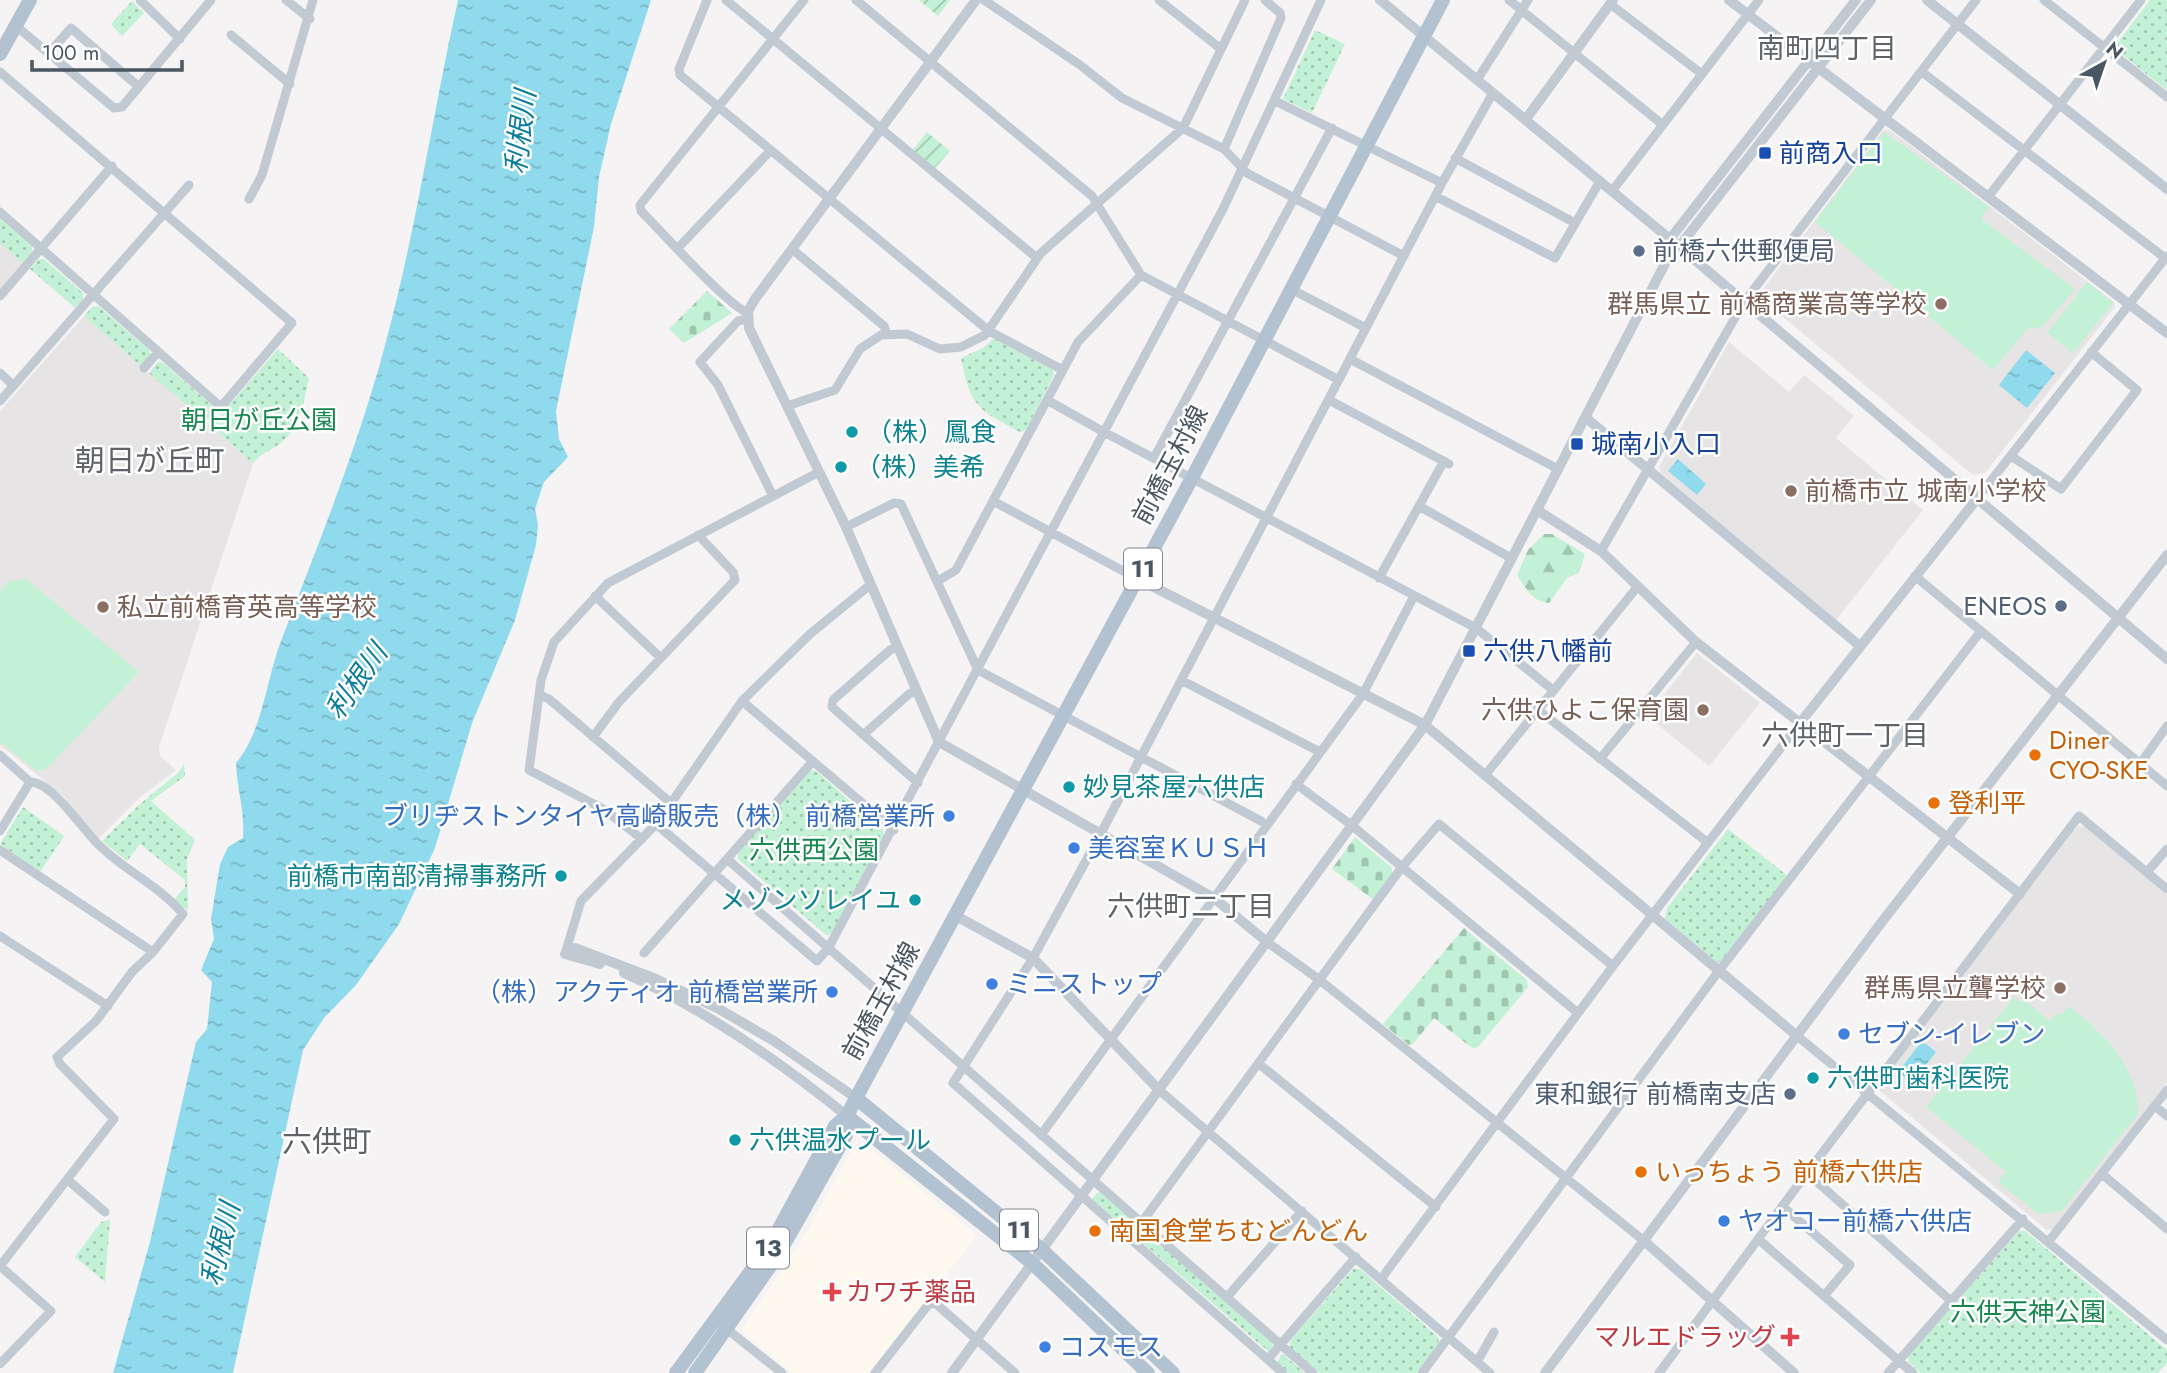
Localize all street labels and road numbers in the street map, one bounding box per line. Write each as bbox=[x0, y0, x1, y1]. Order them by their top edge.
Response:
street label: 前橋玉村線 bbox=[1123, 399, 1217, 531]
road number: 11 bbox=[1124, 548, 1162, 590]
street label: 前橋玉村線 bbox=[833, 935, 929, 1067]
road number: 11 bbox=[1000, 1210, 1038, 1250]
road number: 13 bbox=[747, 1228, 789, 1268]

